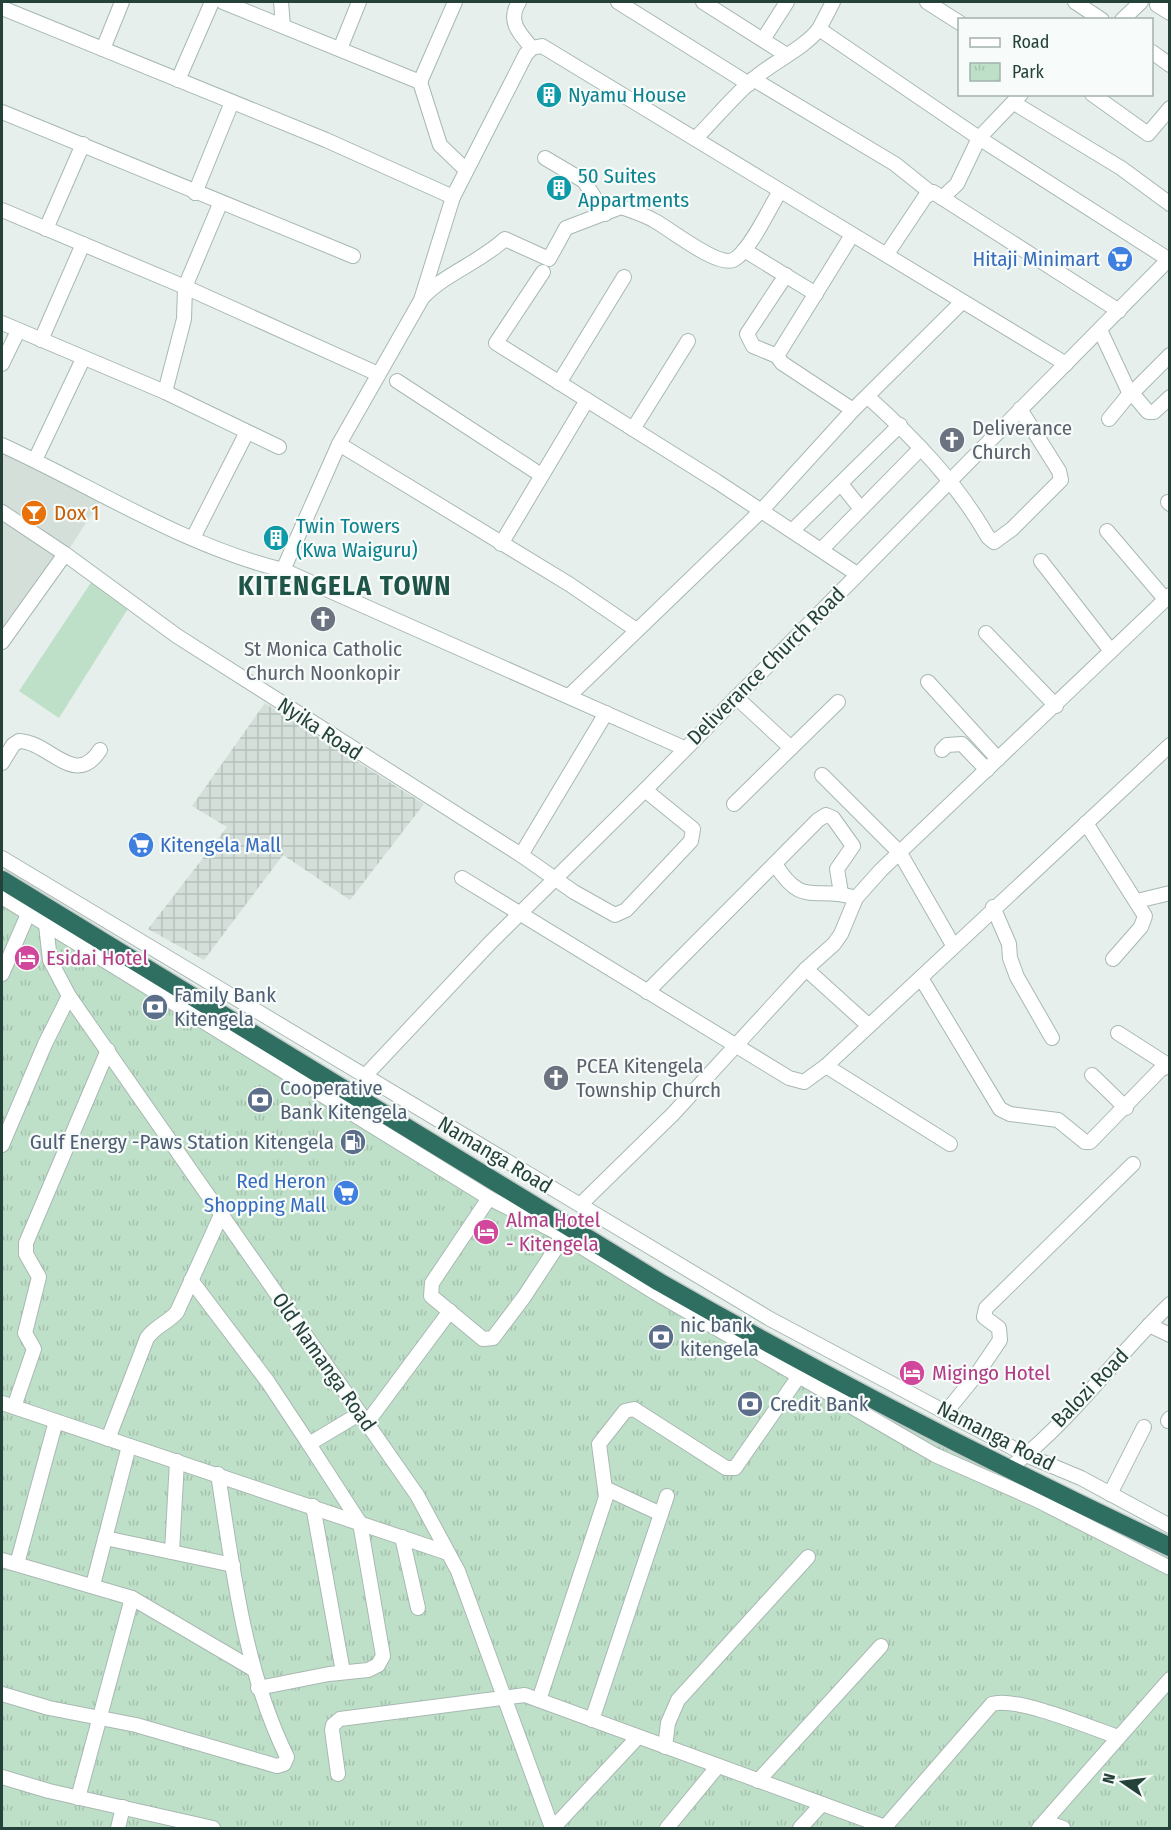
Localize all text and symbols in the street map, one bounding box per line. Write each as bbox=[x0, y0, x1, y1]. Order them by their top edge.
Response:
legend bbox=[958, 18, 1153, 96]
text: Road bbox=[1012, 31, 1049, 53]
text: Park bbox=[1012, 61, 1045, 83]
building icon: Nyamu House bbox=[534, 80, 564, 110]
place label: Nyamu House bbox=[568, 82, 686, 108]
place label: 50 Suites Appartments bbox=[578, 163, 689, 213]
building icon: 50 Suites Appartments bbox=[544, 173, 574, 203]
supermarket icon: Hitaji Minimart bbox=[1105, 244, 1135, 274]
place label: Hitaji Minimart bbox=[972, 246, 1100, 272]
place label: Deliverance Church bbox=[972, 415, 1072, 465]
church icon: Deliverance Church bbox=[937, 425, 967, 455]
bar icon: Dox 1 bbox=[19, 498, 49, 528]
place label: Dox 1 bbox=[54, 500, 99, 526]
place label: Twin Towers (Kwa Waiguru) bbox=[296, 513, 418, 563]
building icon: Twin Towers (Kwa Waiguru) bbox=[261, 523, 291, 553]
district label: KITENGELA TOWN bbox=[238, 570, 452, 602]
street label: Deliverance Church Road bbox=[682, 582, 850, 750]
church icon: St Monica Catholic Church Noonkopir bbox=[308, 604, 338, 634]
place label: St Monica Catholic Church Noonkopir bbox=[244, 636, 402, 686]
street label: Nyika Road bbox=[273, 692, 367, 766]
supermarket icon: Kitengela Mall bbox=[126, 830, 156, 860]
place label: Kitengela Mall bbox=[160, 832, 282, 858]
hotel icon: Esidai Hotel bbox=[12, 943, 42, 973]
place label: Esidai Hotel bbox=[46, 945, 148, 971]
place label: Family Bank Kitengela bbox=[174, 982, 276, 1032]
bank icon: Family Bank Kitengela bbox=[140, 992, 170, 1022]
place label: PCEA Kitengela Township Church bbox=[576, 1053, 721, 1103]
church icon: PCEA Kitengela Township Church bbox=[541, 1063, 571, 1093]
place label: Cooperative Bank Kitengela bbox=[280, 1075, 408, 1125]
bank icon: Cooperative Bank Kitengela bbox=[245, 1085, 275, 1115]
street label: Namanga Road bbox=[433, 1111, 557, 1199]
fuel station icon: Gulf Energy -Paws Station Kitengela bbox=[338, 1127, 368, 1157]
place label: Gulf Energy -Paws Station Kitengela bbox=[30, 1129, 334, 1155]
place label: Red Heron Shopping Mall bbox=[204, 1168, 326, 1218]
supermarket icon: Red Heron Shopping Mall bbox=[331, 1178, 361, 1208]
place label: Alma Hotel - Kitengela bbox=[506, 1207, 601, 1257]
hotel icon: Alma Hotel - Kitengela bbox=[471, 1217, 501, 1247]
street label: Old Namanga Road bbox=[266, 1288, 382, 1436]
place label: nic bank kitengela bbox=[680, 1312, 759, 1362]
bank icon: nic bank kitengela bbox=[646, 1322, 676, 1352]
street label: Balozi Road bbox=[1046, 1343, 1134, 1433]
hotel icon: Migingo Hotel bbox=[897, 1358, 927, 1388]
place label: Migingo Hotel bbox=[932, 1360, 1051, 1386]
bank icon: Credit Bank bbox=[735, 1389, 765, 1419]
place label: Credit Bank bbox=[770, 1391, 869, 1417]
street label: Namanga Road bbox=[933, 1395, 1059, 1477]
north arrow bbox=[1093, 1752, 1153, 1812]
text: N bbox=[1099, 1772, 1119, 1785]

